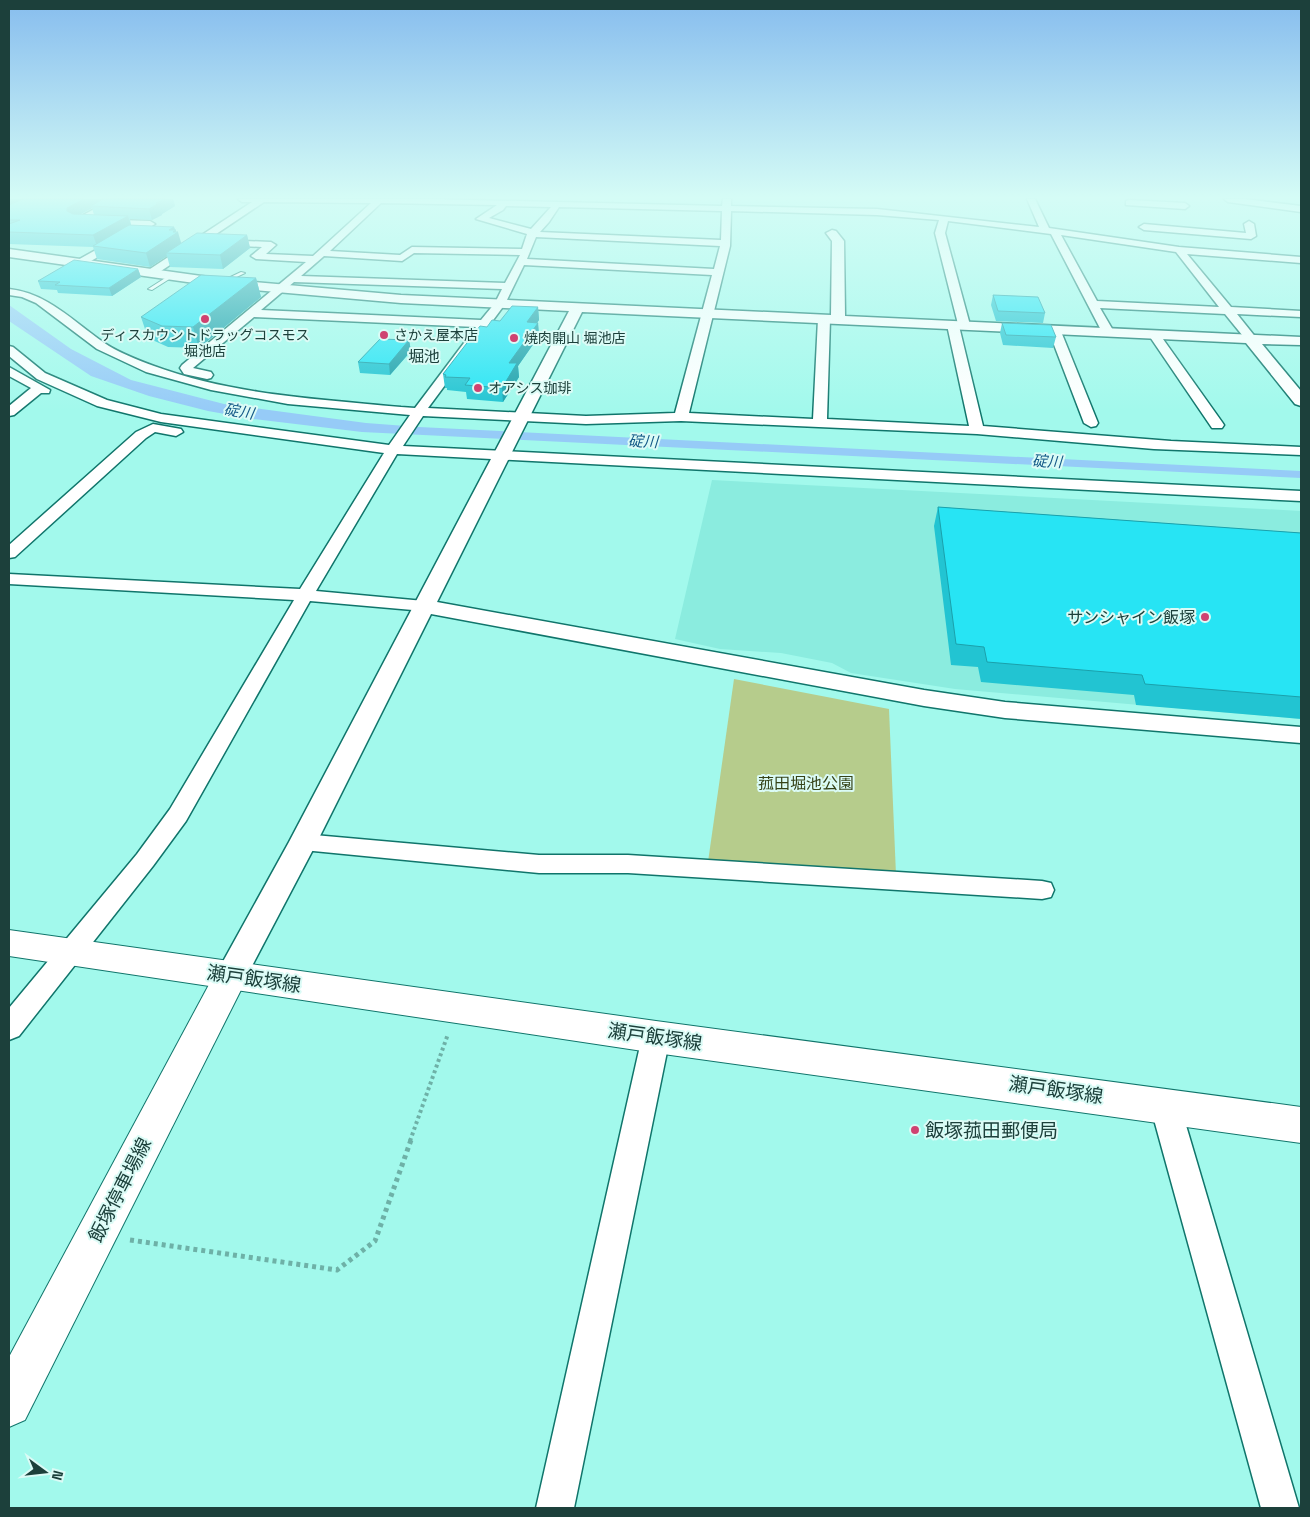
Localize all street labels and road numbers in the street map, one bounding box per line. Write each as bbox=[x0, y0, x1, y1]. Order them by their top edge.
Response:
street label: 瀬戸飯塚線 bbox=[205, 960, 303, 998]
street label: 瀬戸飯塚線 bbox=[606, 1018, 704, 1056]
street label: 瀬戸飯塚線 bbox=[1007, 1071, 1105, 1109]
street label: 飯塚停車場線 bbox=[83, 1134, 157, 1246]

